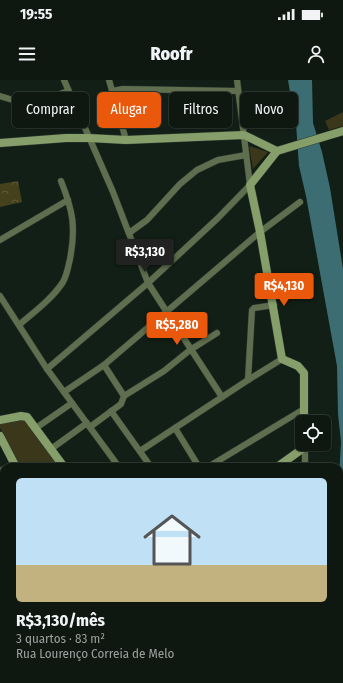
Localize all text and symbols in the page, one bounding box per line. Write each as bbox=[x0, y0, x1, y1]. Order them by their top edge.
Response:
text: 19:55 bbox=[20, 5, 52, 23]
icon: menu bbox=[16, 43, 38, 65]
text: Roofr bbox=[151, 43, 192, 65]
icon: person bbox=[305, 43, 327, 65]
chip: Comprar bbox=[12, 92, 89, 128]
chip: Alugar bbox=[97, 92, 161, 128]
chip: Filtros bbox=[169, 92, 232, 128]
chip: Novo bbox=[240, 92, 298, 128]
pin: R$3,130 bbox=[108, 239, 182, 273]
text: R$3,130 bbox=[125, 244, 165, 259]
pin: R$4,130 bbox=[247, 273, 321, 307]
text: R$4,130 bbox=[264, 278, 304, 293]
pin: R$5,280 bbox=[140, 312, 214, 346]
text: R$5,280 bbox=[156, 317, 198, 332]
map controls bbox=[295, 415, 331, 451]
button: locate bbox=[295, 415, 331, 451]
icon: home bbox=[136, 504, 208, 576]
text: R$3,130/mês bbox=[16, 610, 105, 631]
text: 3 quartos · 83 m² bbox=[16, 631, 105, 646]
text: Rua Lourenço Correia de Melo bbox=[16, 646, 174, 661]

